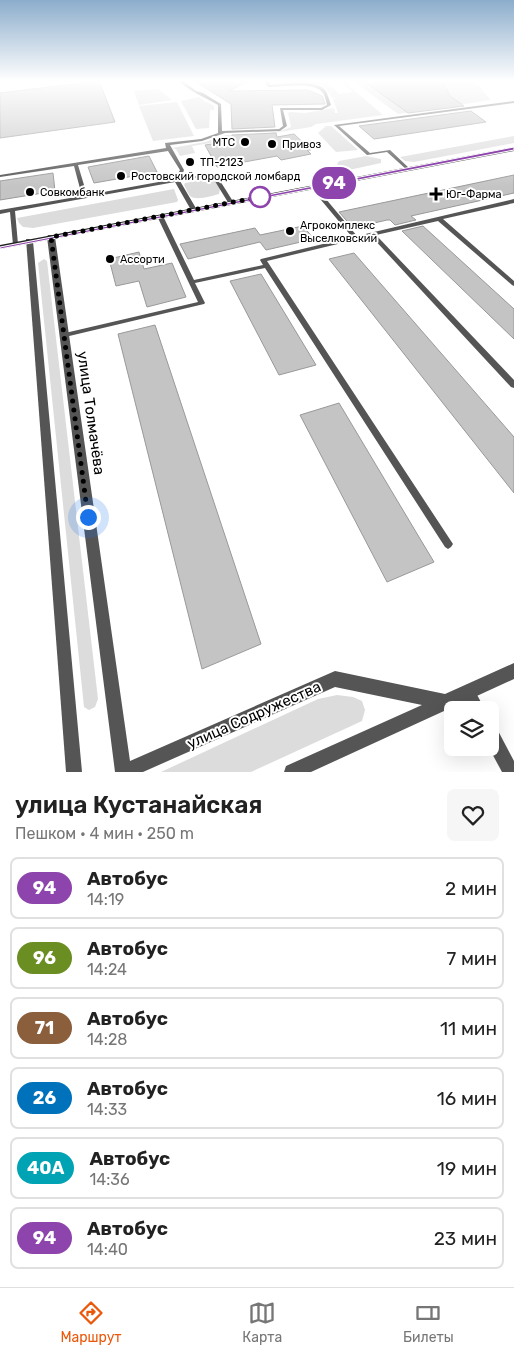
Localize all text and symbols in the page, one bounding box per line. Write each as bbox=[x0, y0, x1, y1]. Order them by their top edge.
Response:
place label: МТС bbox=[213, 136, 235, 149]
marker: МТС bbox=[239, 136, 251, 148]
marker: Привоз bbox=[266, 138, 278, 150]
place label: Привоз bbox=[282, 138, 322, 151]
marker: ТП-2123 bbox=[184, 156, 196, 168]
place label: ТП-2123 bbox=[200, 156, 244, 169]
line badge: 94 bbox=[312, 167, 356, 199]
marker: Ростовский городской ломбард bbox=[115, 170, 127, 182]
place label: Ростовский городской ломбард bbox=[131, 170, 301, 183]
text: 94 bbox=[322, 172, 346, 194]
marker: Совкомбанк bbox=[24, 186, 36, 198]
place label: Совкомбанк bbox=[40, 186, 104, 199]
unlabelled marker bbox=[249, 186, 271, 208]
marker: Юг-Фарма bbox=[430, 188, 442, 200]
place label: Юг-Фарма bbox=[446, 188, 502, 201]
place label: Агрокомплекс Выселковский bbox=[300, 219, 377, 245]
marker: Агрокомплекс Выселковский bbox=[284, 225, 296, 237]
marker: Ассорти bbox=[104, 253, 116, 265]
place label: Ассорти bbox=[120, 253, 165, 266]
street label: улица Толмачёва bbox=[73, 350, 109, 476]
your location bbox=[76, 505, 101, 530]
street label: улица Содружества bbox=[184, 677, 324, 753]
map controls bbox=[444, 701, 499, 756]
button: layers bbox=[444, 701, 499, 756]
button: heart bbox=[447, 789, 499, 841]
text: улица Кустанайская bbox=[15, 791, 262, 819]
text: Пешком · 4 мин · 250 m bbox=[15, 824, 194, 843]
text: Автобус bbox=[87, 867, 168, 890]
text: 94 bbox=[33, 877, 56, 899]
text: 2 мин bbox=[445, 877, 497, 900]
text: 14:19 bbox=[87, 890, 124, 909]
text: Автобус bbox=[87, 937, 168, 960]
text: 96 bbox=[33, 947, 56, 969]
text: 7 мин bbox=[446, 947, 497, 970]
text: 14:24 bbox=[87, 960, 127, 979]
text: Автобус bbox=[87, 1007, 168, 1030]
text: 71 bbox=[35, 1017, 54, 1039]
text: 11 мин bbox=[440, 1017, 497, 1040]
text: 14:28 bbox=[87, 1030, 127, 1049]
text: Автобус bbox=[87, 1077, 168, 1100]
text: 26 bbox=[33, 1087, 56, 1109]
text: 16 мин bbox=[437, 1087, 497, 1110]
text: 14:33 bbox=[87, 1100, 127, 1119]
text: Автобус bbox=[89, 1147, 170, 1170]
text: 40А bbox=[27, 1157, 64, 1179]
text: 19 мин bbox=[437, 1157, 497, 1180]
text: 14:36 bbox=[89, 1170, 130, 1189]
text: Автобус bbox=[87, 1217, 168, 1240]
text: 94 bbox=[33, 1227, 56, 1249]
text: 23 мин bbox=[434, 1227, 497, 1250]
text: 14:40 bbox=[87, 1240, 128, 1259]
tab: Маршрут bbox=[60, 1299, 122, 1346]
tab: Карта bbox=[242, 1299, 282, 1346]
tab: Билеты bbox=[403, 1299, 454, 1346]

